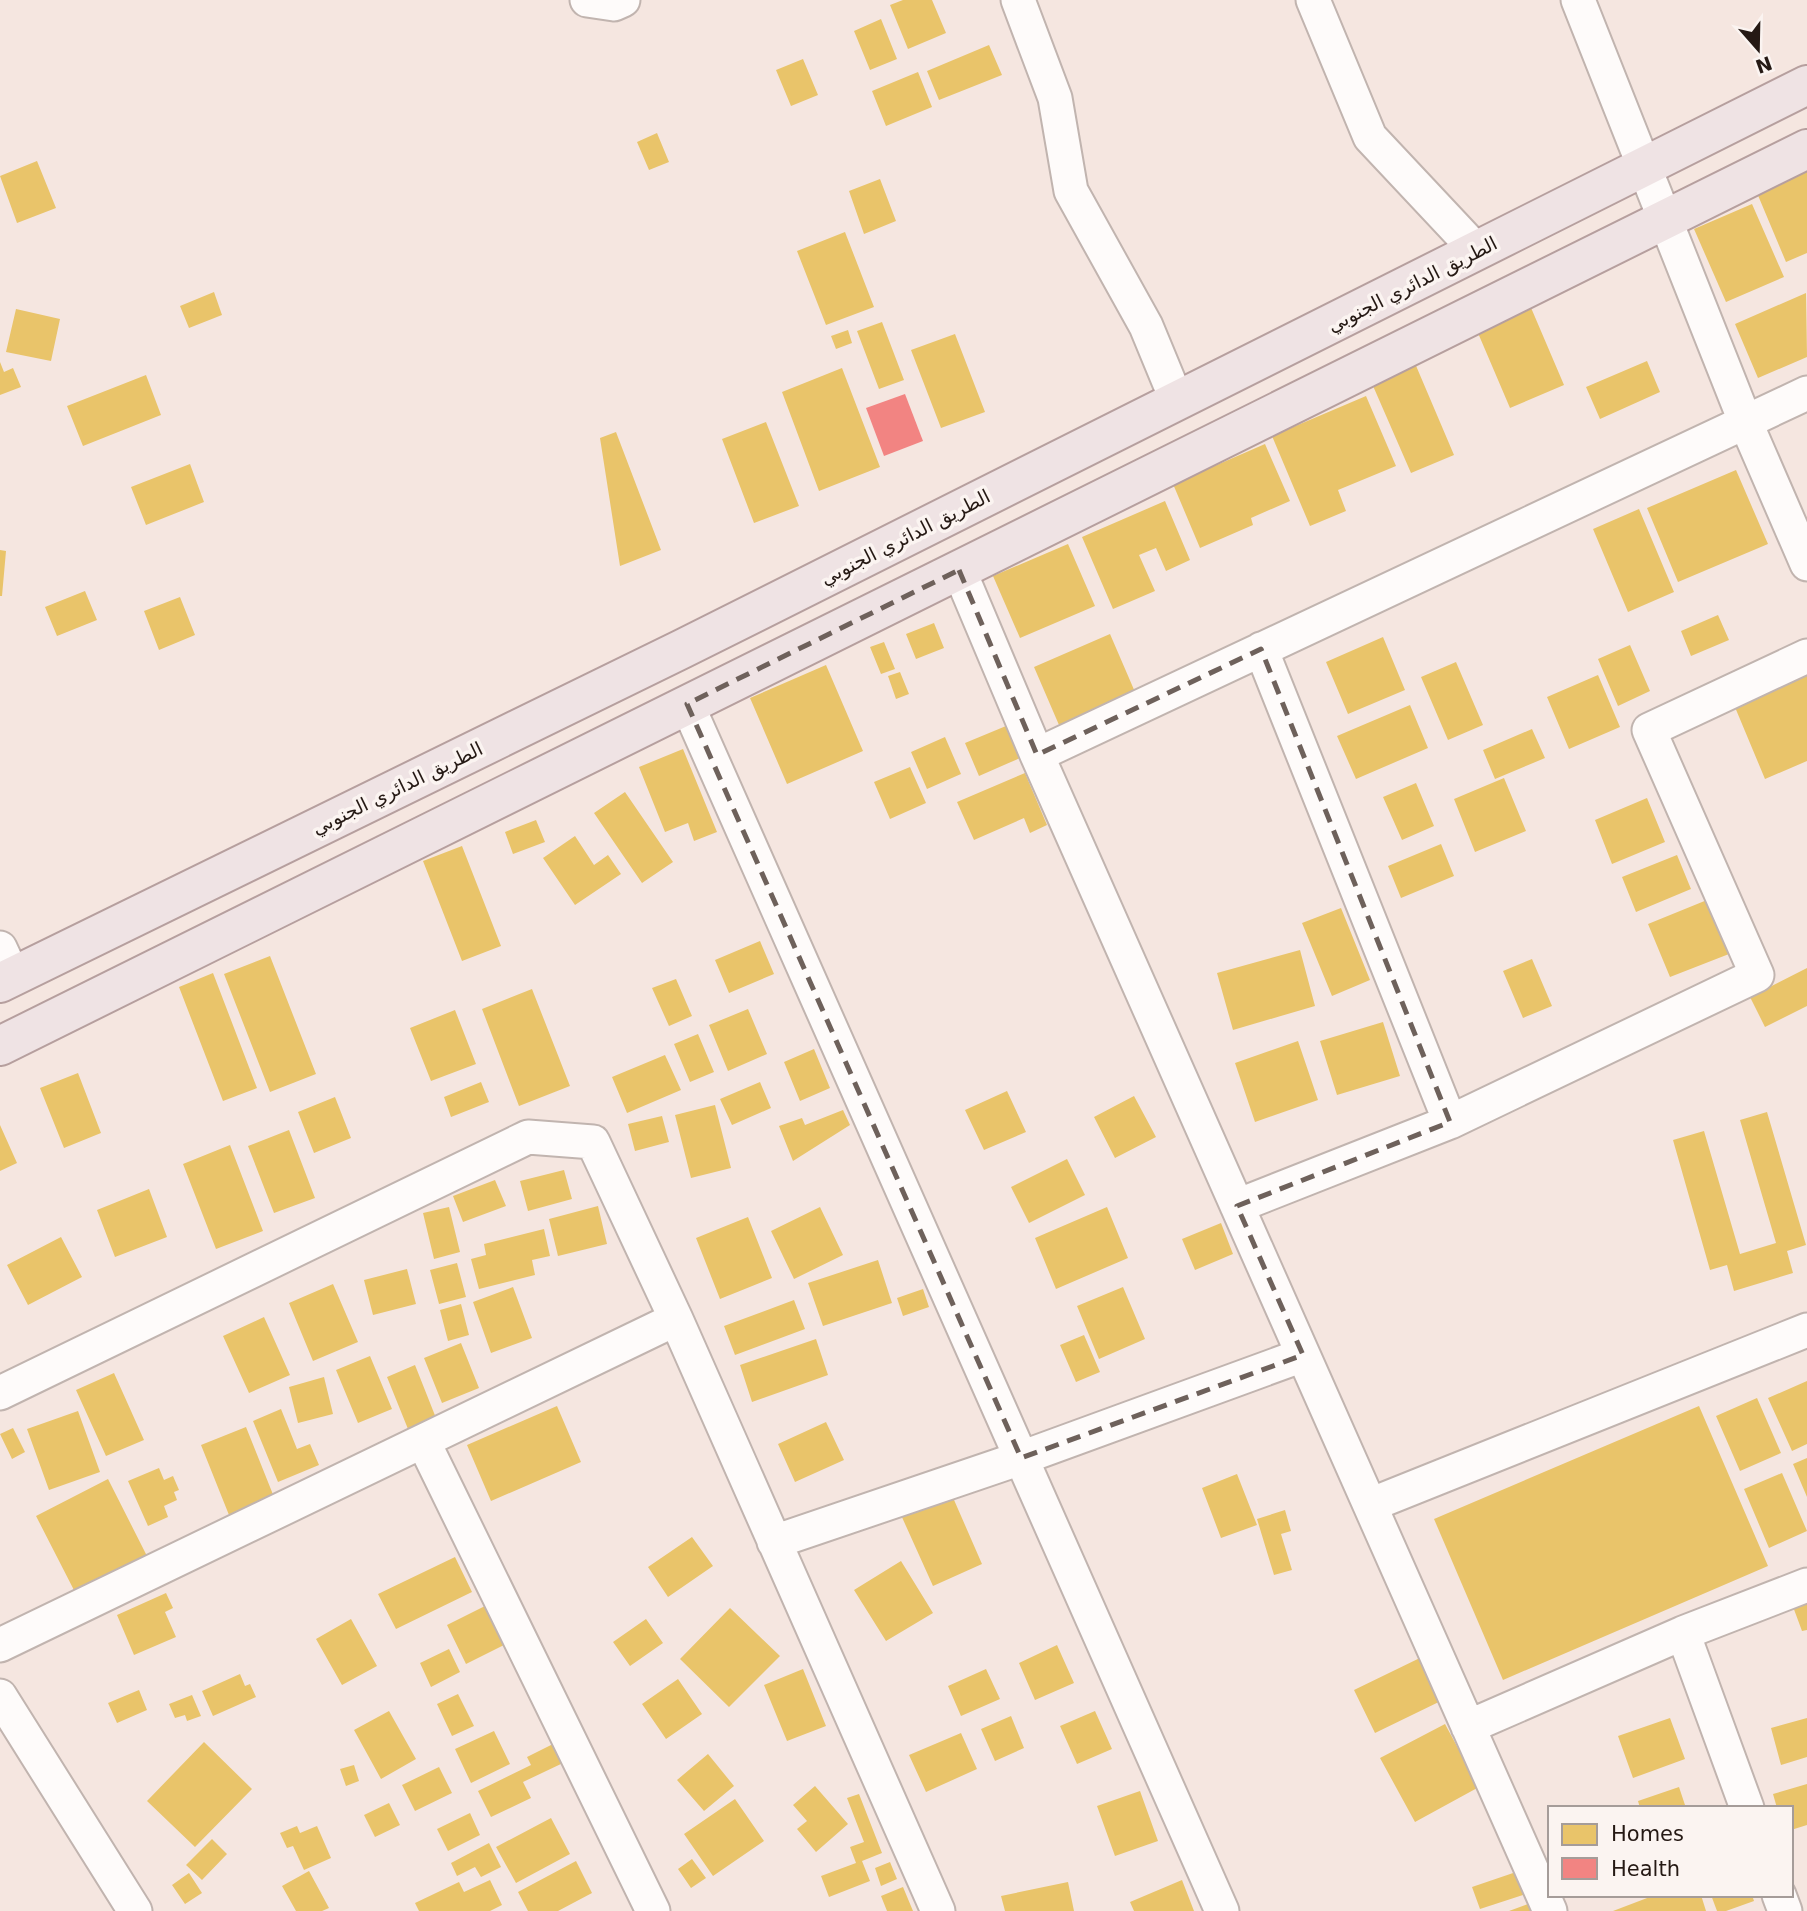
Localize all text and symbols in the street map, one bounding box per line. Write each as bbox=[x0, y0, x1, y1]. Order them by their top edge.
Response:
north arrow bbox=[1723, 14, 1793, 84]
text: N bbox=[1753, 52, 1775, 78]
street label: الطريق الدائري الجنوبي bbox=[1324, 232, 1501, 337]
street label: الطريق الدائري الجنوبي bbox=[817, 485, 994, 590]
street label: الطريق الدائري الجنوبي bbox=[308, 737, 486, 840]
legend bbox=[1548, 1806, 1793, 1897]
text: Homes bbox=[1611, 1822, 1684, 1846]
text: Health bbox=[1611, 1857, 1680, 1881]

